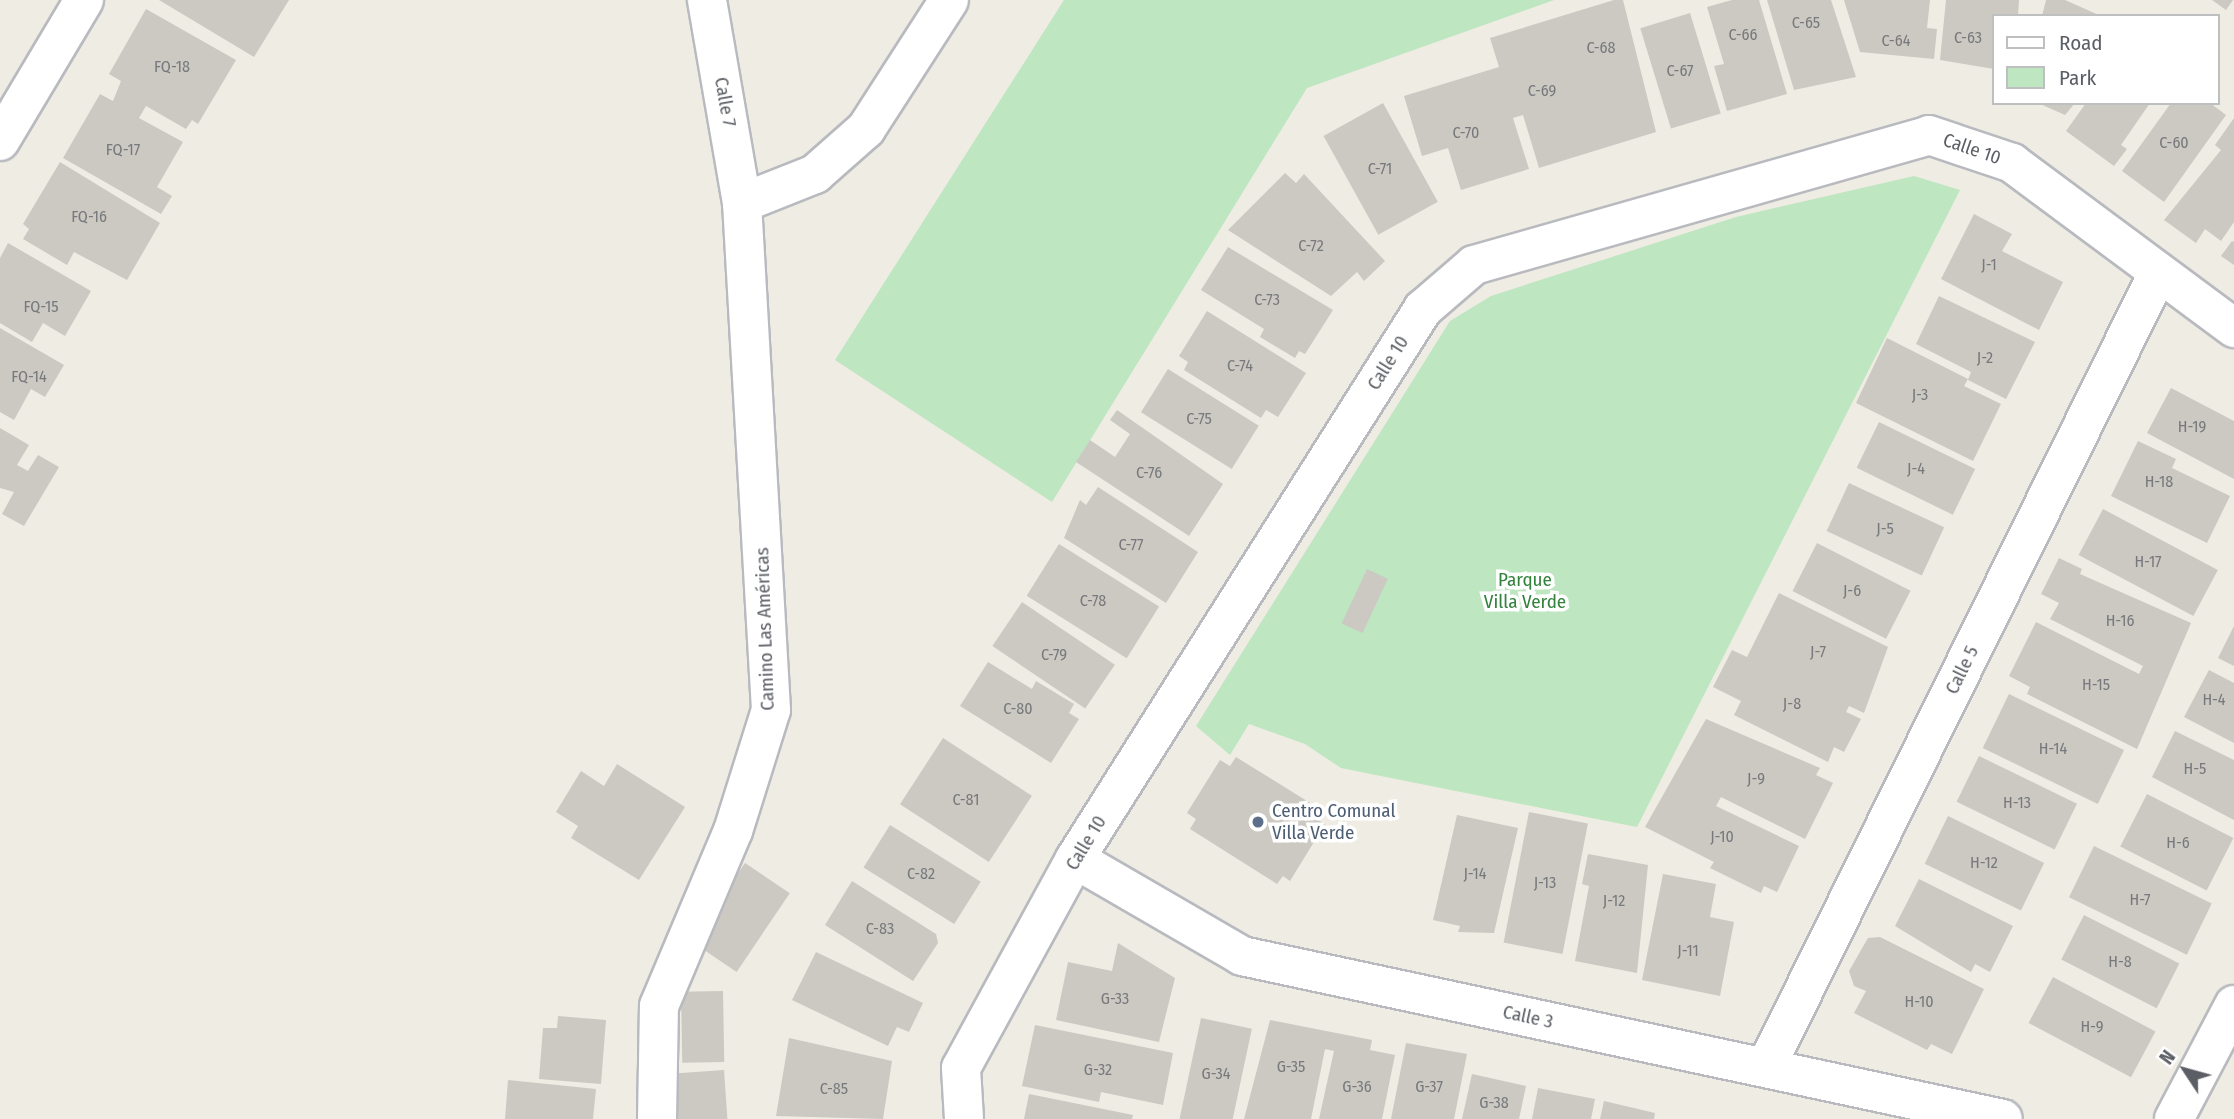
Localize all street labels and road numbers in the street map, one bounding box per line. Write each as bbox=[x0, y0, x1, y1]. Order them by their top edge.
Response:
street label: Calle 7 bbox=[709, 75, 741, 129]
street label: Calle 10 bbox=[1940, 129, 2004, 169]
street label: Calle 10 bbox=[1363, 332, 1413, 394]
street label: Camino Las Américas bbox=[751, 547, 779, 711]
street label: Calle 5 bbox=[1941, 642, 1983, 698]
street label: Calle 10 bbox=[1061, 812, 1111, 874]
street label: Calle 3 bbox=[1501, 1001, 1555, 1033]

